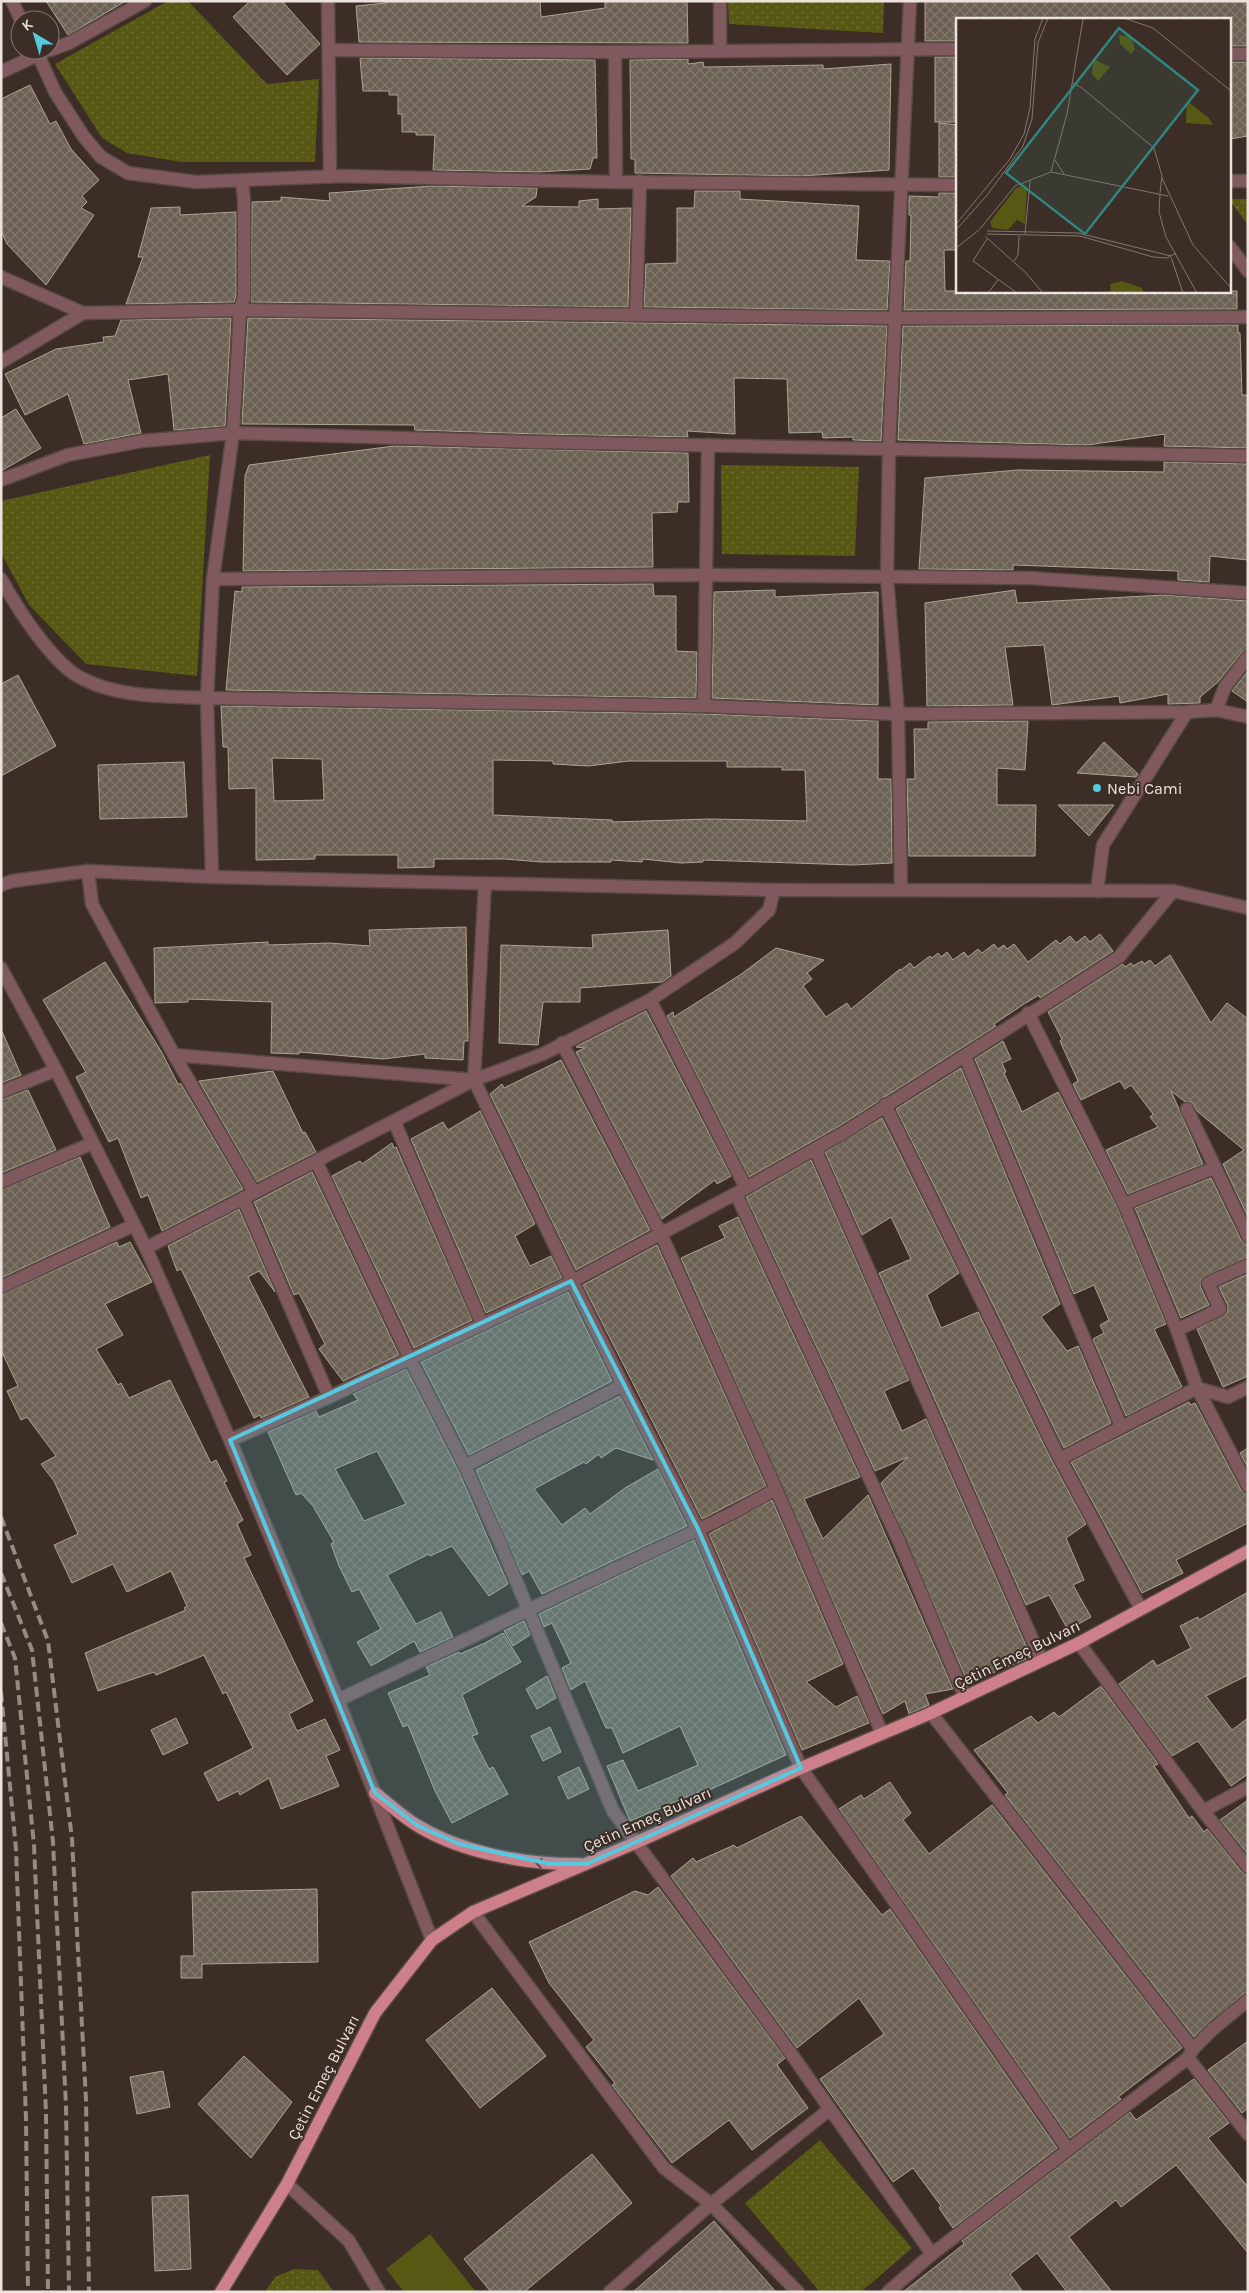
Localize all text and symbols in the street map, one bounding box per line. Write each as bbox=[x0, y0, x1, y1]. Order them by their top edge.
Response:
north arrow bbox=[10, 10, 60, 60]
text: K bbox=[18, 15, 37, 35]
inset map bbox=[956, 18, 1232, 292]
place label: Nebi Cami bbox=[1107, 779, 1183, 798]
marker: Nebi Cami bbox=[1091, 782, 1103, 794]
street label: Çetin Emeç Bulvarı bbox=[951, 1616, 1083, 1693]
street label: Çetin Emeç Bulvarı bbox=[580, 1783, 714, 1856]
one-way arrow bbox=[534, 1858, 543, 1868]
street label: Çetin Emeç Bulvarı bbox=[284, 2011, 363, 2143]

